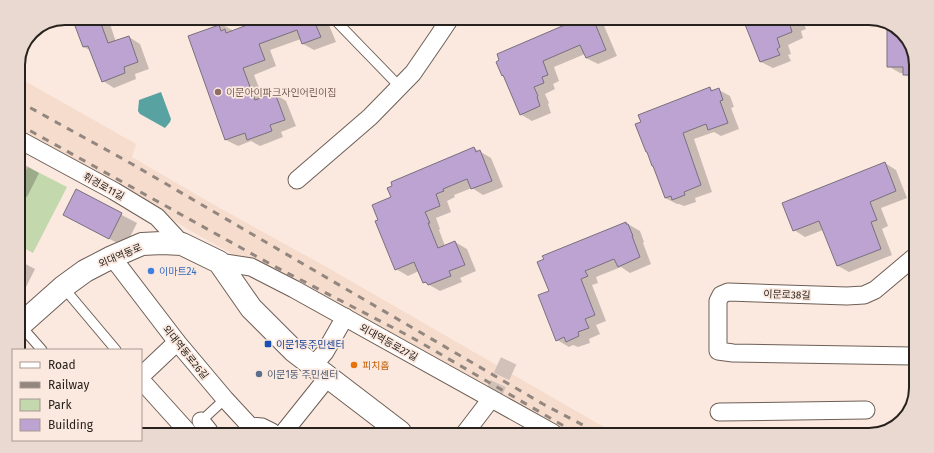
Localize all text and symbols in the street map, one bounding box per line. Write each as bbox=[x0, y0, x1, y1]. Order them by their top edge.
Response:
marker: 이문아이파크자인어린이집 bbox=[213, 87, 223, 97]
place label: 이문아이파크자인어린이집 bbox=[226, 87, 336, 99]
street label: 휘경로11길 bbox=[81, 171, 126, 203]
street label: 외대역동로 bbox=[97, 241, 144, 270]
marker: 이마트24 bbox=[146, 266, 156, 276]
place label: 이마트24 bbox=[159, 266, 197, 278]
street label: 이문로38길 bbox=[763, 288, 811, 302]
street label: 외대역동로27길 bbox=[357, 322, 420, 364]
street label: 외대역동로26길 bbox=[160, 323, 210, 382]
marker: 이문1동주민센터 bbox=[263, 339, 273, 349]
place label: 이문1동주민센터 bbox=[276, 339, 345, 351]
legend bbox=[12, 349, 142, 441]
text: Road bbox=[48, 358, 76, 372]
marker: 피치홈 bbox=[349, 360, 359, 370]
place label: 피치홈 bbox=[362, 360, 390, 372]
marker: 이문1동 주민센터 bbox=[254, 369, 264, 379]
place label: 이문1동 주민센터 bbox=[267, 369, 338, 381]
text: Railway bbox=[48, 378, 89, 392]
text: Park bbox=[48, 398, 72, 412]
text: Building bbox=[48, 418, 94, 432]

